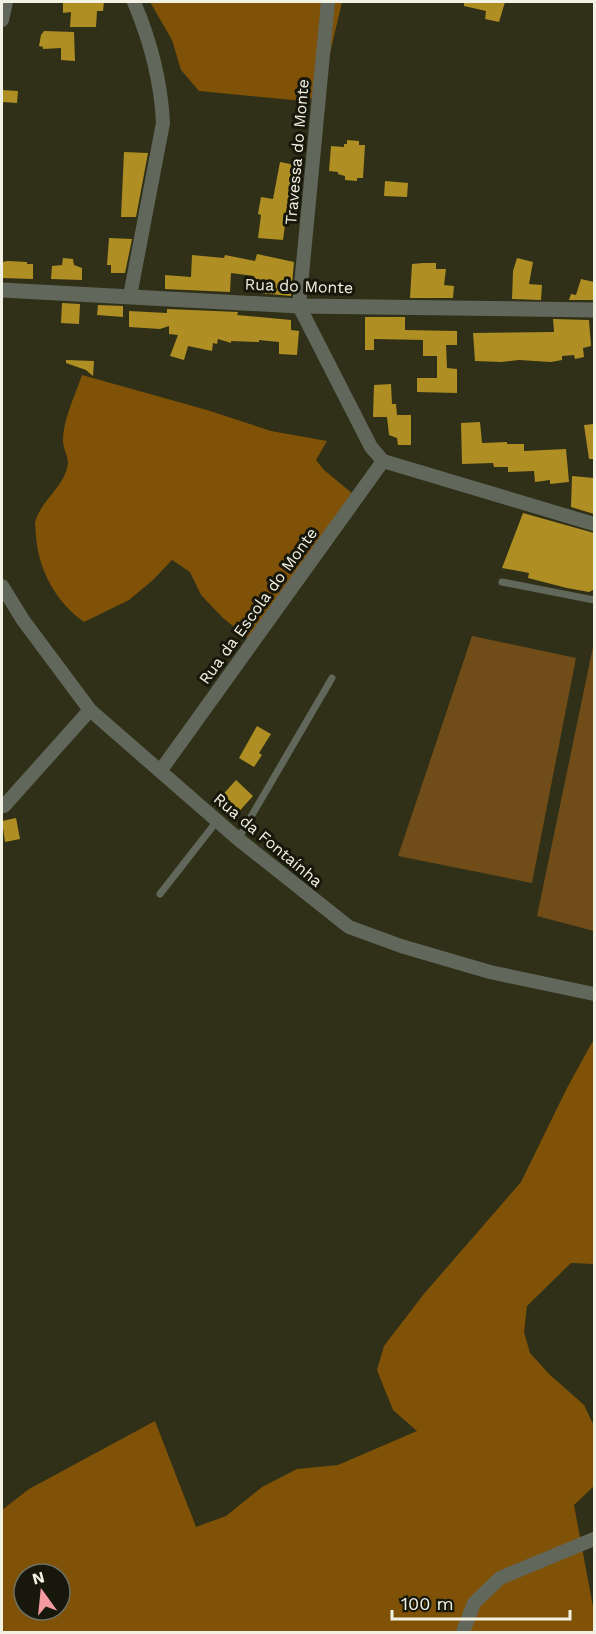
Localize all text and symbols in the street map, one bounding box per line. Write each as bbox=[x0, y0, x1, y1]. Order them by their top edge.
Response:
street label: Travessa do Monte bbox=[281, 78, 313, 226]
street label: Rua do Monte bbox=[244, 275, 354, 297]
street label: Rua da Escola do Monte bbox=[195, 524, 321, 688]
street label: Rua da Fontaínha bbox=[210, 789, 326, 891]
north arrow bbox=[12, 1562, 72, 1622]
text: N bbox=[30, 1567, 46, 1589]
scale bar bbox=[392, 1583, 570, 1621]
text: 100 m bbox=[401, 1593, 454, 1614]

